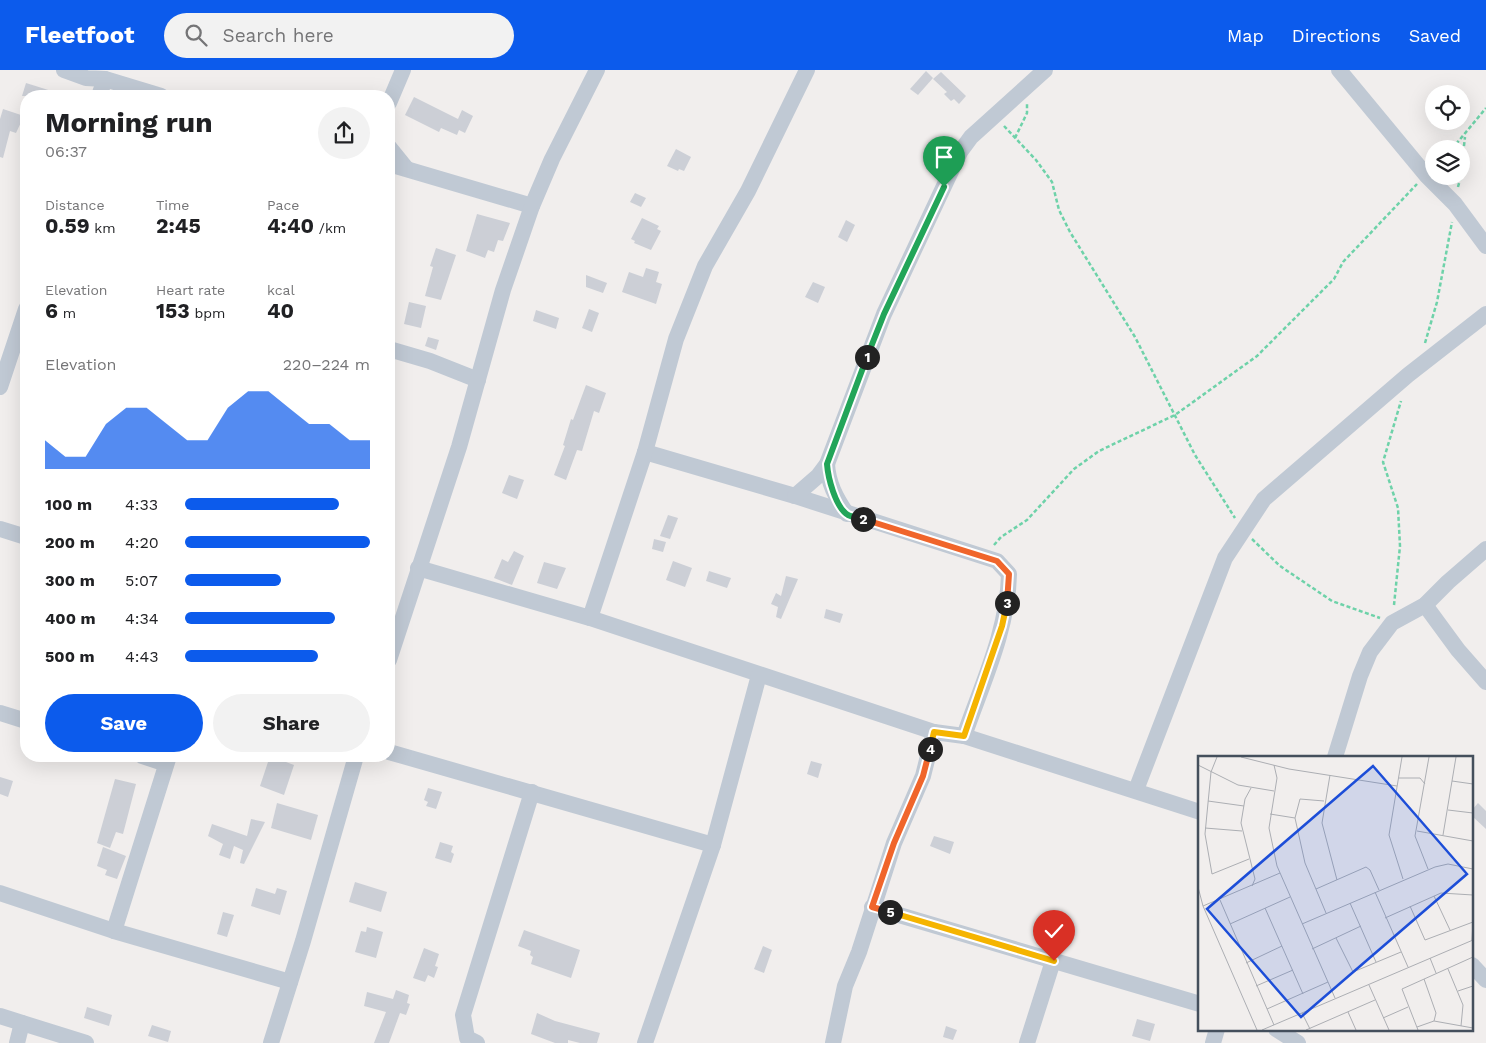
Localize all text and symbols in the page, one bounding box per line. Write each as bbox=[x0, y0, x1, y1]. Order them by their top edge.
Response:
search box bbox=[164, 13, 514, 58]
text: Fleetfoot bbox=[25, 21, 134, 49]
icon: search bbox=[182, 21, 210, 49]
text: Search here bbox=[222, 24, 334, 47]
text: Map bbox=[1227, 25, 1264, 46]
text: Directions bbox=[1292, 25, 1381, 46]
text: Saved bbox=[1409, 25, 1461, 46]
map controls bbox=[1425, 85, 1470, 185]
button: locate bbox=[1425, 85, 1470, 130]
text: Morning run bbox=[45, 106, 213, 139]
button: share bbox=[318, 107, 370, 159]
pin bbox=[923, 136, 965, 187]
button: layers bbox=[1425, 140, 1470, 185]
text: 06:37 bbox=[45, 142, 87, 161]
icon: arrive bbox=[930, 143, 958, 171]
text: Distance bbox=[45, 197, 105, 213]
text: Time bbox=[156, 197, 189, 213]
text: Pace bbox=[267, 197, 299, 213]
text: 0.59 bbox=[45, 213, 90, 238]
text: 2:45 bbox=[156, 213, 201, 238]
text: 4:40 bbox=[267, 213, 314, 238]
text: km bbox=[90, 220, 116, 236]
text: /km bbox=[314, 220, 346, 236]
text: Elevation bbox=[45, 282, 108, 298]
text: Heart rate bbox=[156, 282, 225, 298]
text: kcal bbox=[267, 282, 295, 298]
text: 6 bbox=[45, 298, 58, 323]
text: 153 bbox=[156, 298, 190, 323]
text: 40 bbox=[267, 298, 294, 323]
text: m bbox=[58, 305, 76, 321]
text: bpm bbox=[190, 305, 225, 321]
pin: 1 bbox=[854, 344, 880, 370]
text: 1 bbox=[864, 349, 871, 365]
text: Elevation bbox=[45, 355, 116, 374]
text: 220–224 m bbox=[283, 355, 370, 374]
text: 100 m bbox=[45, 495, 92, 514]
text: 4:33 bbox=[125, 495, 158, 514]
pin: 2 bbox=[850, 506, 876, 532]
text: 2 bbox=[859, 511, 868, 527]
text: 200 m bbox=[45, 533, 95, 552]
text: 4:20 bbox=[125, 533, 159, 552]
text: 300 m bbox=[45, 571, 95, 590]
text: 5:07 bbox=[125, 571, 158, 590]
pin: 3 bbox=[994, 590, 1020, 616]
text: 3 bbox=[1003, 595, 1012, 611]
text: 400 m bbox=[45, 609, 96, 628]
text: 4:34 bbox=[125, 609, 159, 628]
text: 500 m bbox=[45, 647, 95, 666]
text: 4:43 bbox=[125, 647, 159, 666]
button: Save bbox=[45, 694, 203, 752]
button: Share bbox=[213, 694, 370, 752]
pin: 4 bbox=[918, 736, 942, 762]
text: 4 bbox=[926, 741, 935, 757]
inset map bbox=[1198, 756, 1474, 1030]
pin: 5 bbox=[878, 900, 902, 924]
text: 5 bbox=[886, 904, 895, 920]
pin bbox=[1033, 910, 1075, 961]
icon: check bbox=[1040, 917, 1068, 945]

